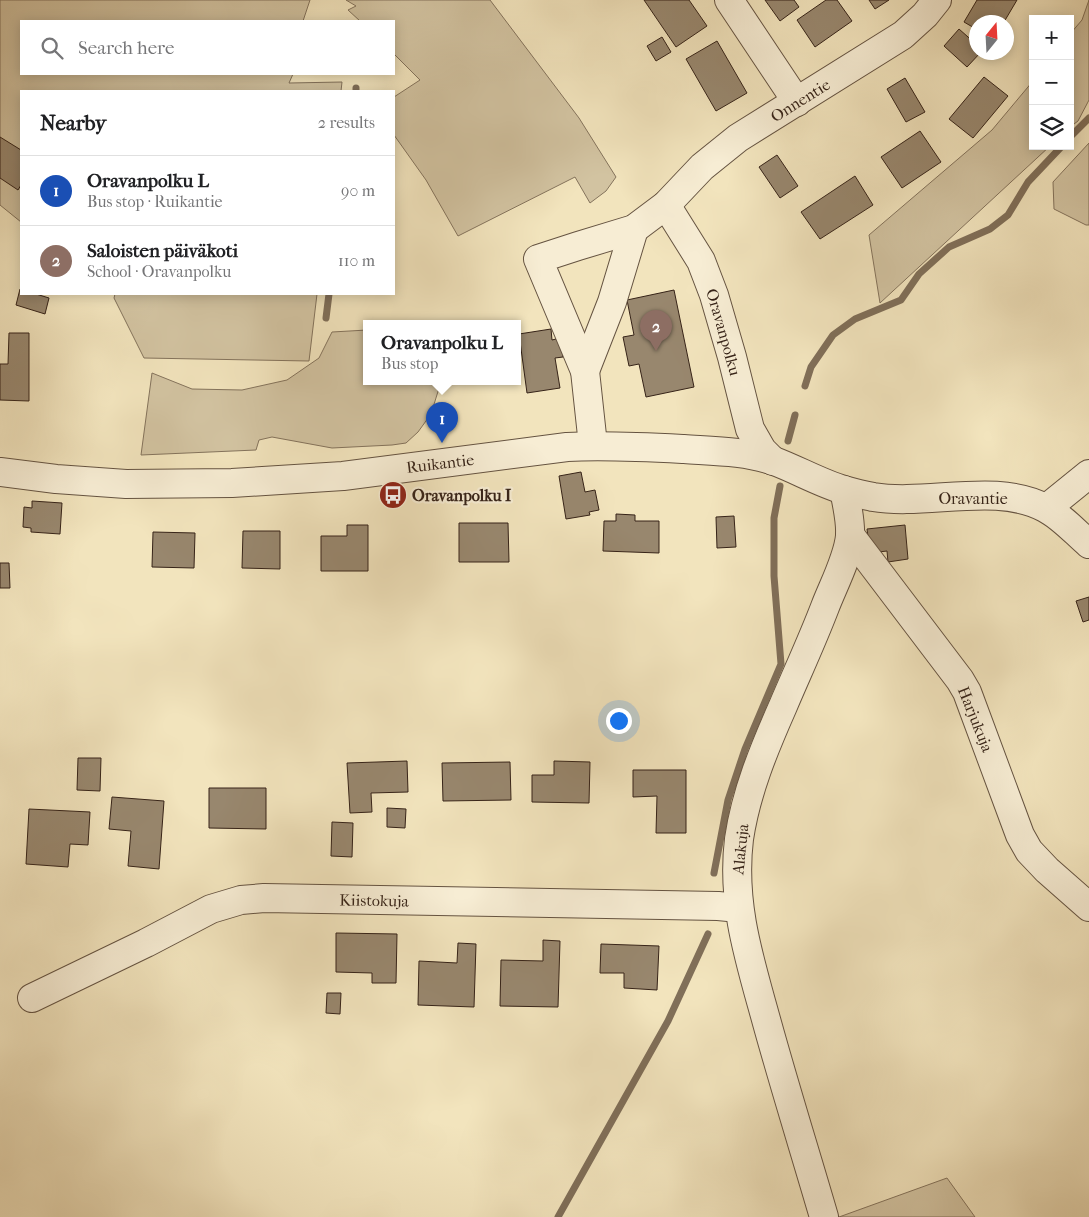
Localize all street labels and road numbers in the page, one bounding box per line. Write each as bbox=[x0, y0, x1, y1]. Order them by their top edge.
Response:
street label: Onnentie bbox=[767, 75, 834, 126]
street label: Oravanpolku bbox=[702, 286, 745, 378]
street label: Ruikantie bbox=[405, 450, 475, 477]
street label: Oravantie bbox=[938, 489, 1008, 508]
street label: Harjukuja bbox=[954, 684, 998, 755]
street label: Alakuja bbox=[728, 822, 753, 876]
street label: Kiistokuja bbox=[339, 890, 410, 911]

